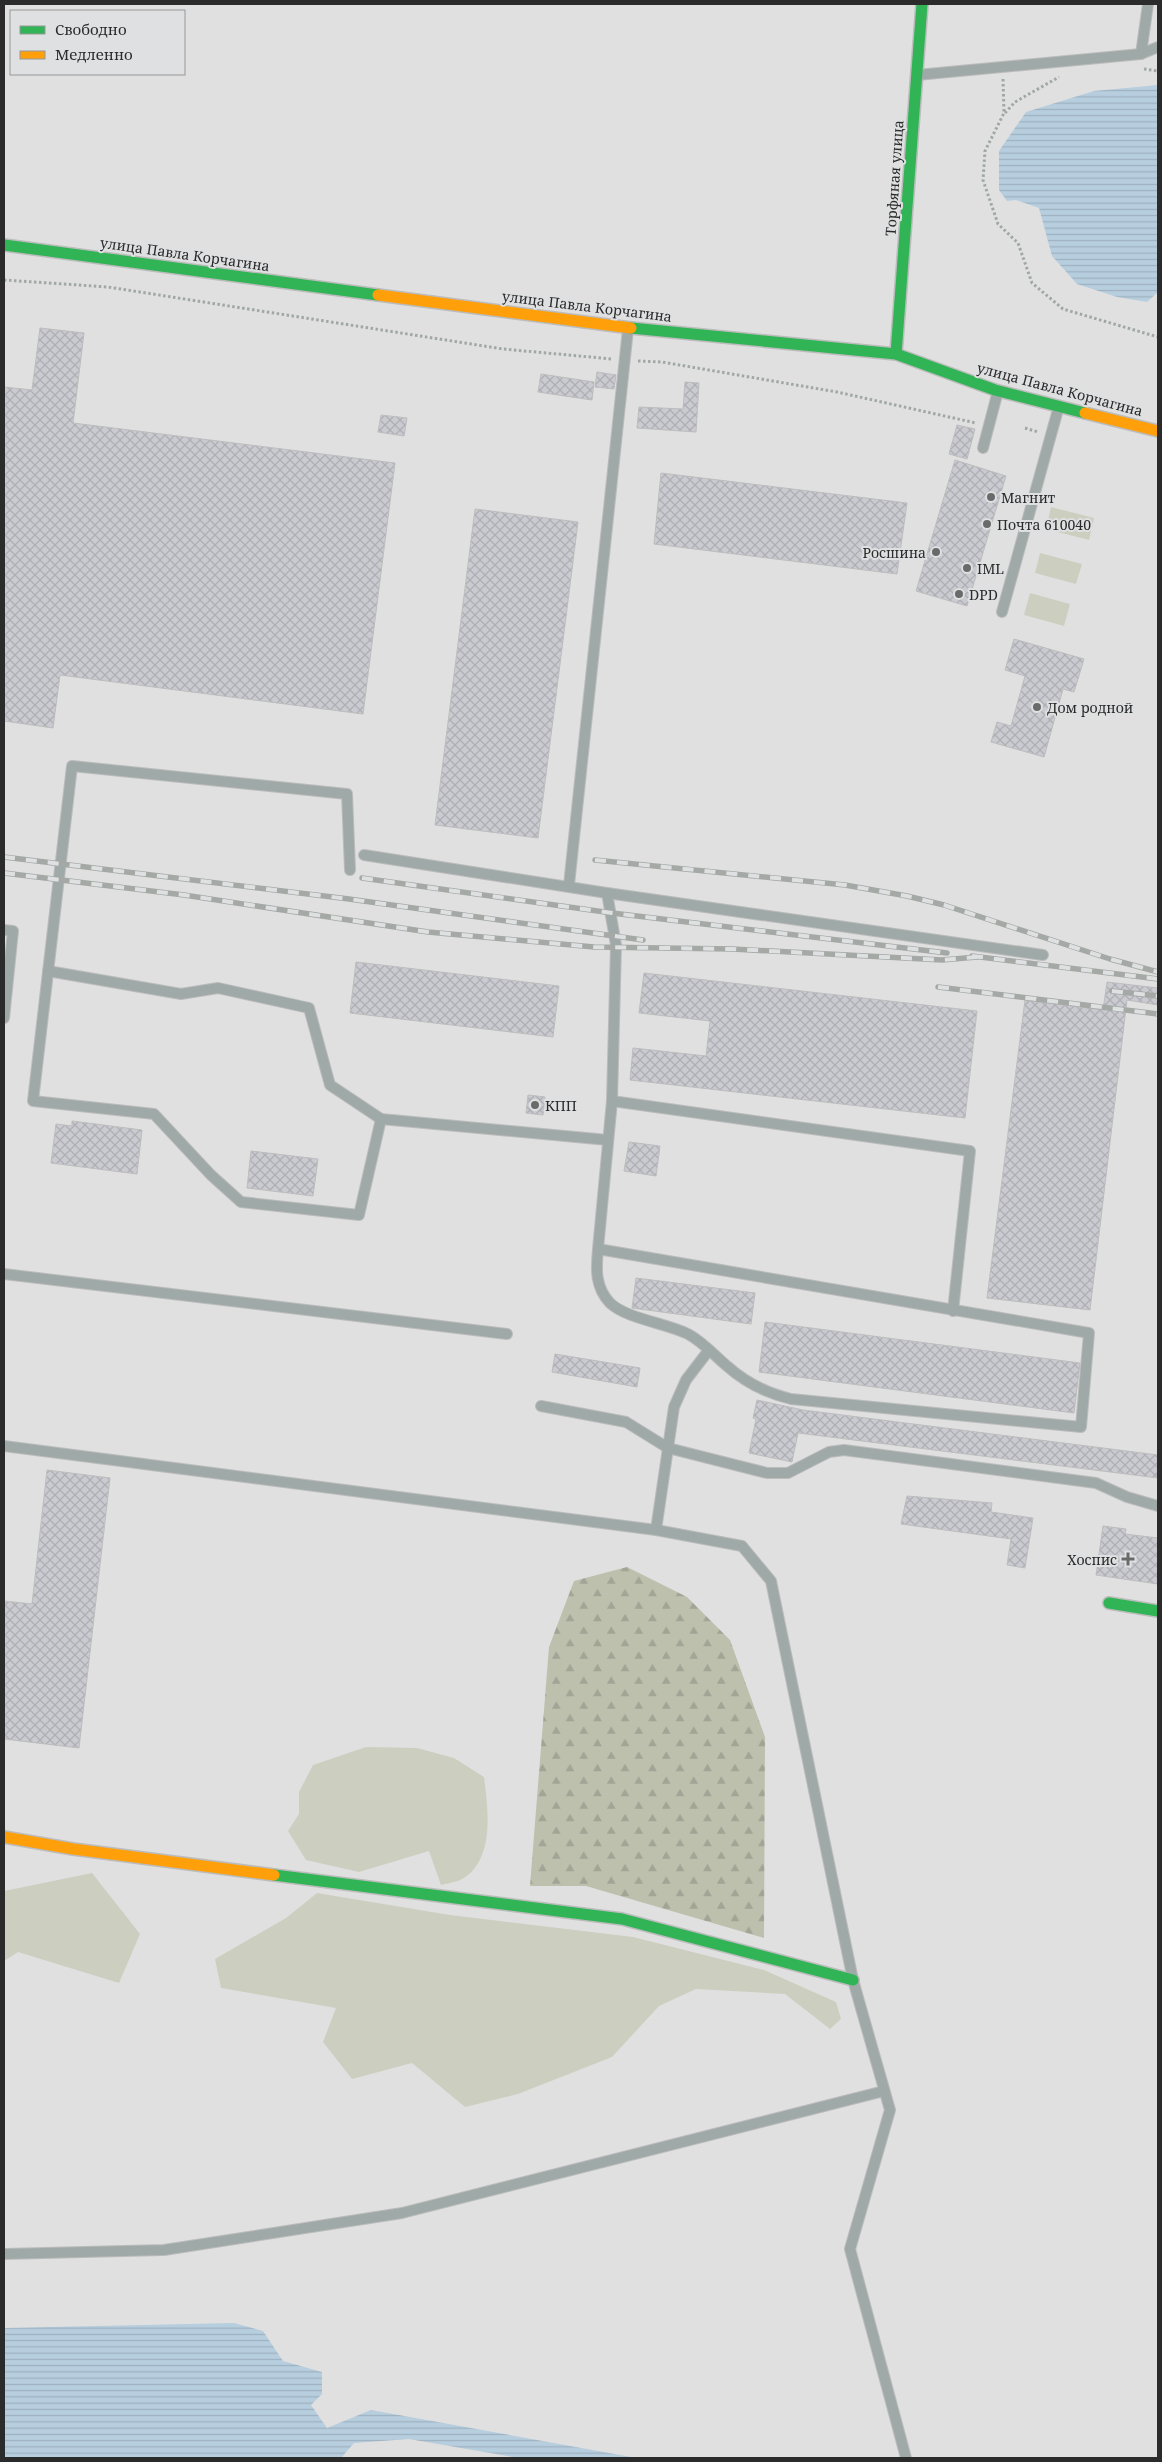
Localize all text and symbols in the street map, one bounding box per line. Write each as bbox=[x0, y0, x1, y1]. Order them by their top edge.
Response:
legend bbox=[10, 10, 185, 75]
text: Свободно bbox=[55, 19, 127, 39]
text: Медленно bbox=[55, 44, 133, 64]
street label: Торфяная улица bbox=[880, 119, 908, 237]
street label: улица Павла Корчагина bbox=[99, 233, 271, 275]
street label: улица Павла Корчагина bbox=[501, 286, 673, 326]
street label: улица Павла Корчагина bbox=[975, 358, 1145, 420]
place label: Магнит bbox=[1001, 488, 1056, 507]
marker: Магнит bbox=[985, 491, 997, 503]
place label: Почта 610040 bbox=[997, 515, 1091, 534]
marker: Почта 610040 bbox=[981, 518, 993, 530]
place label: Росшина bbox=[862, 543, 926, 562]
marker: Росшина bbox=[930, 546, 942, 558]
place label: IML bbox=[977, 559, 1004, 578]
marker: IML bbox=[961, 562, 973, 574]
place label: DPD bbox=[969, 585, 998, 604]
marker: DPD bbox=[953, 588, 965, 600]
place label: Дом родной bbox=[1047, 698, 1133, 717]
marker: Дом родной bbox=[1031, 701, 1043, 713]
place label: КПП bbox=[545, 1096, 577, 1115]
marker: КПП bbox=[529, 1099, 541, 1111]
place label: Хоспис bbox=[1067, 1550, 1117, 1569]
marker: Хоспис bbox=[1121, 1552, 1135, 1566]

